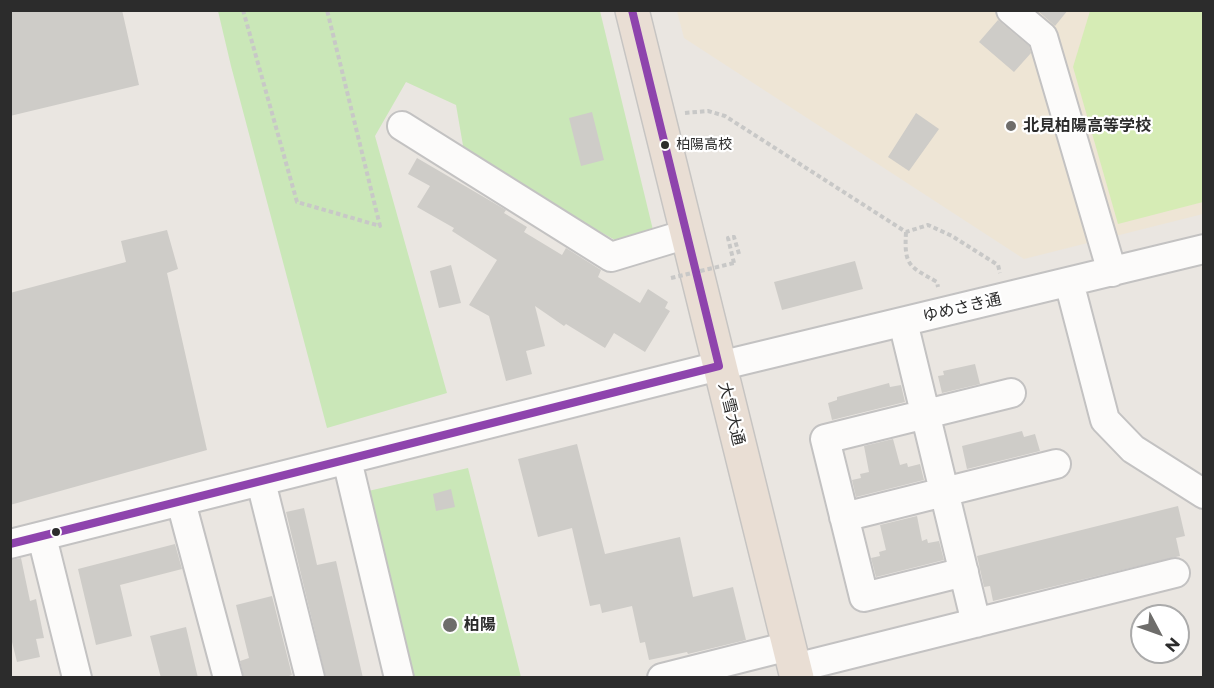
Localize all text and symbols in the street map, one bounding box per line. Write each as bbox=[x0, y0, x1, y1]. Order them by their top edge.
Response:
place label: 北見柏陽高等学校 bbox=[1023, 116, 1151, 136]
marker: 北見柏陽高等学校 bbox=[1004, 119, 1018, 133]
place label: 柏陽高校 bbox=[676, 137, 732, 153]
marker: 柏陽高校 bbox=[659, 139, 671, 151]
street label: ゆめさき通 bbox=[921, 290, 1003, 326]
street label: 大雪大通 bbox=[714, 381, 748, 447]
unlabelled marker bbox=[50, 526, 62, 538]
north arrow bbox=[1130, 604, 1190, 664]
place label: 柏陽 bbox=[464, 615, 496, 635]
marker: 柏陽 bbox=[441, 616, 459, 634]
text: N bbox=[1161, 634, 1184, 656]

